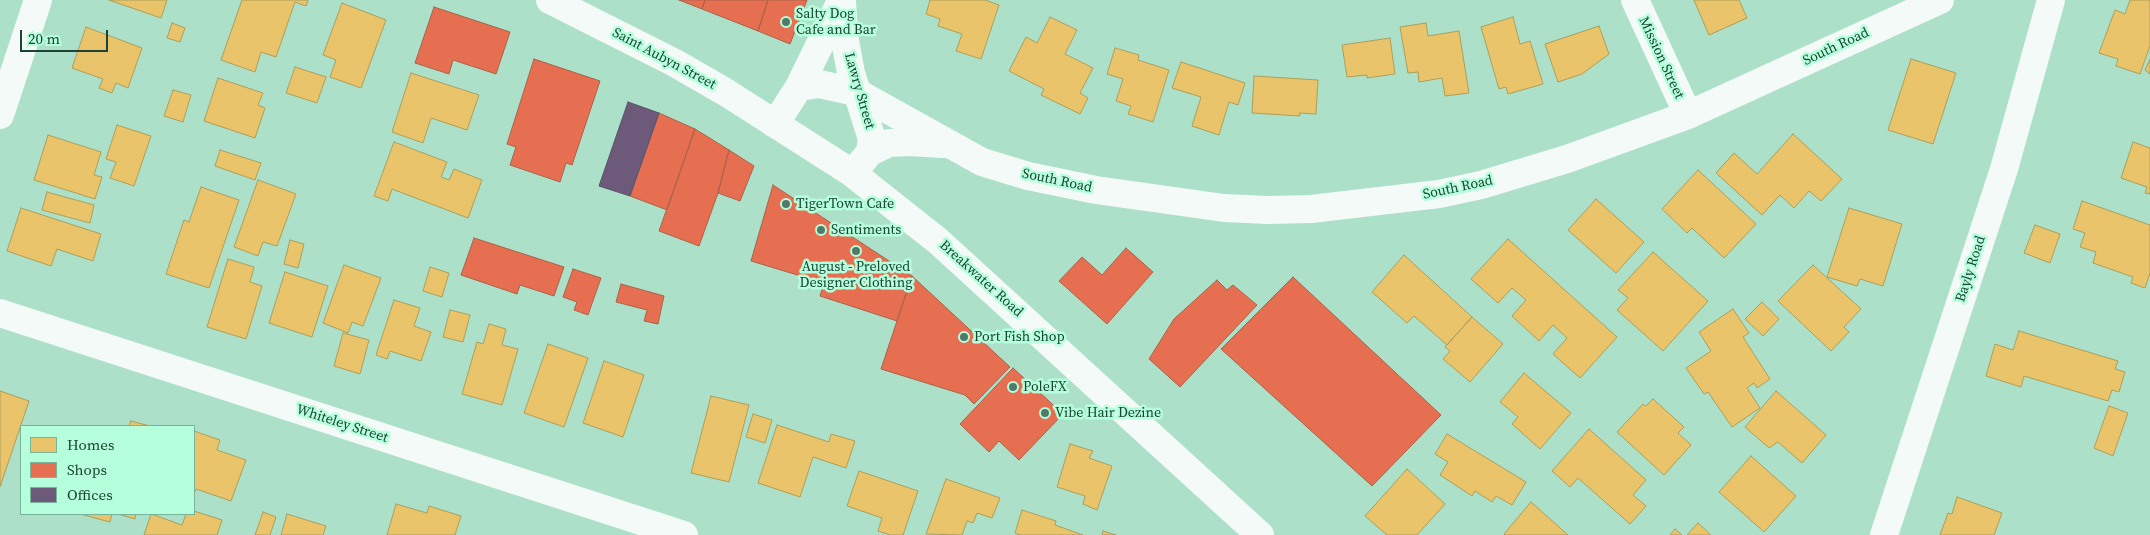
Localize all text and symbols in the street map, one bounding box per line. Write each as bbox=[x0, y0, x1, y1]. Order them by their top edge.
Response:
place label: Salty Dog Cafe and Bar bbox=[796, 6, 876, 38]
street label: Mission Street bbox=[1635, 14, 1687, 102]
marker: Salty Dog Cafe and Bar bbox=[780, 16, 792, 28]
scale bar bbox=[22, 20, 110, 52]
street label: South Road bbox=[1800, 24, 1872, 70]
street label: Saint Aubyn Street bbox=[609, 25, 719, 93]
text: 20 m bbox=[28, 28, 60, 49]
street label: Lawry Street bbox=[840, 51, 878, 131]
street label: South Road bbox=[1021, 165, 1093, 197]
street label: South Road bbox=[1422, 172, 1494, 204]
place label: TigerTown Cafe bbox=[796, 196, 894, 212]
marker: TigerTown Cafe bbox=[780, 198, 792, 210]
place label: Sentiments bbox=[831, 222, 901, 238]
marker: Sentiments bbox=[815, 224, 827, 236]
street label: Bayly Road bbox=[1952, 234, 1990, 304]
street label: Breakwater Road bbox=[936, 237, 1026, 321]
marker: August - Preloved Designer Clothing bbox=[850, 245, 862, 257]
place label: August - Preloved Designer Clothing bbox=[800, 259, 912, 292]
place label: Port Fish Shop bbox=[974, 329, 1065, 345]
marker: Port Fish Shop bbox=[958, 331, 970, 343]
place label: PoleFX bbox=[1023, 379, 1067, 395]
marker: PoleFX bbox=[1007, 381, 1019, 393]
street label: Whiteley Street bbox=[294, 401, 390, 447]
place label: Vibe Hair Dezine bbox=[1055, 405, 1161, 421]
marker: Vibe Hair Dezine bbox=[1039, 407, 1051, 419]
legend bbox=[20, 425, 195, 515]
text: Homes bbox=[67, 434, 114, 455]
text: Shops bbox=[67, 459, 107, 480]
text: Offices bbox=[67, 484, 113, 505]

